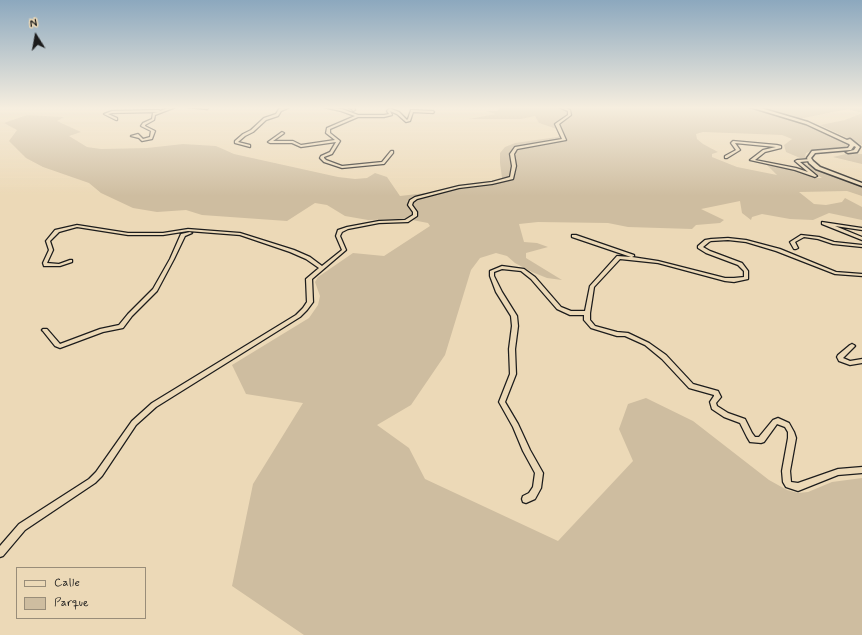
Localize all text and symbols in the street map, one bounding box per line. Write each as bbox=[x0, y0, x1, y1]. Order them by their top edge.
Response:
north arrow bbox=[16, 16, 56, 56]
text: N bbox=[29, 17, 39, 32]
legend bbox=[16, 567, 146, 619]
text: Calle bbox=[54, 575, 80, 591]
text: Parque bbox=[54, 595, 89, 611]

